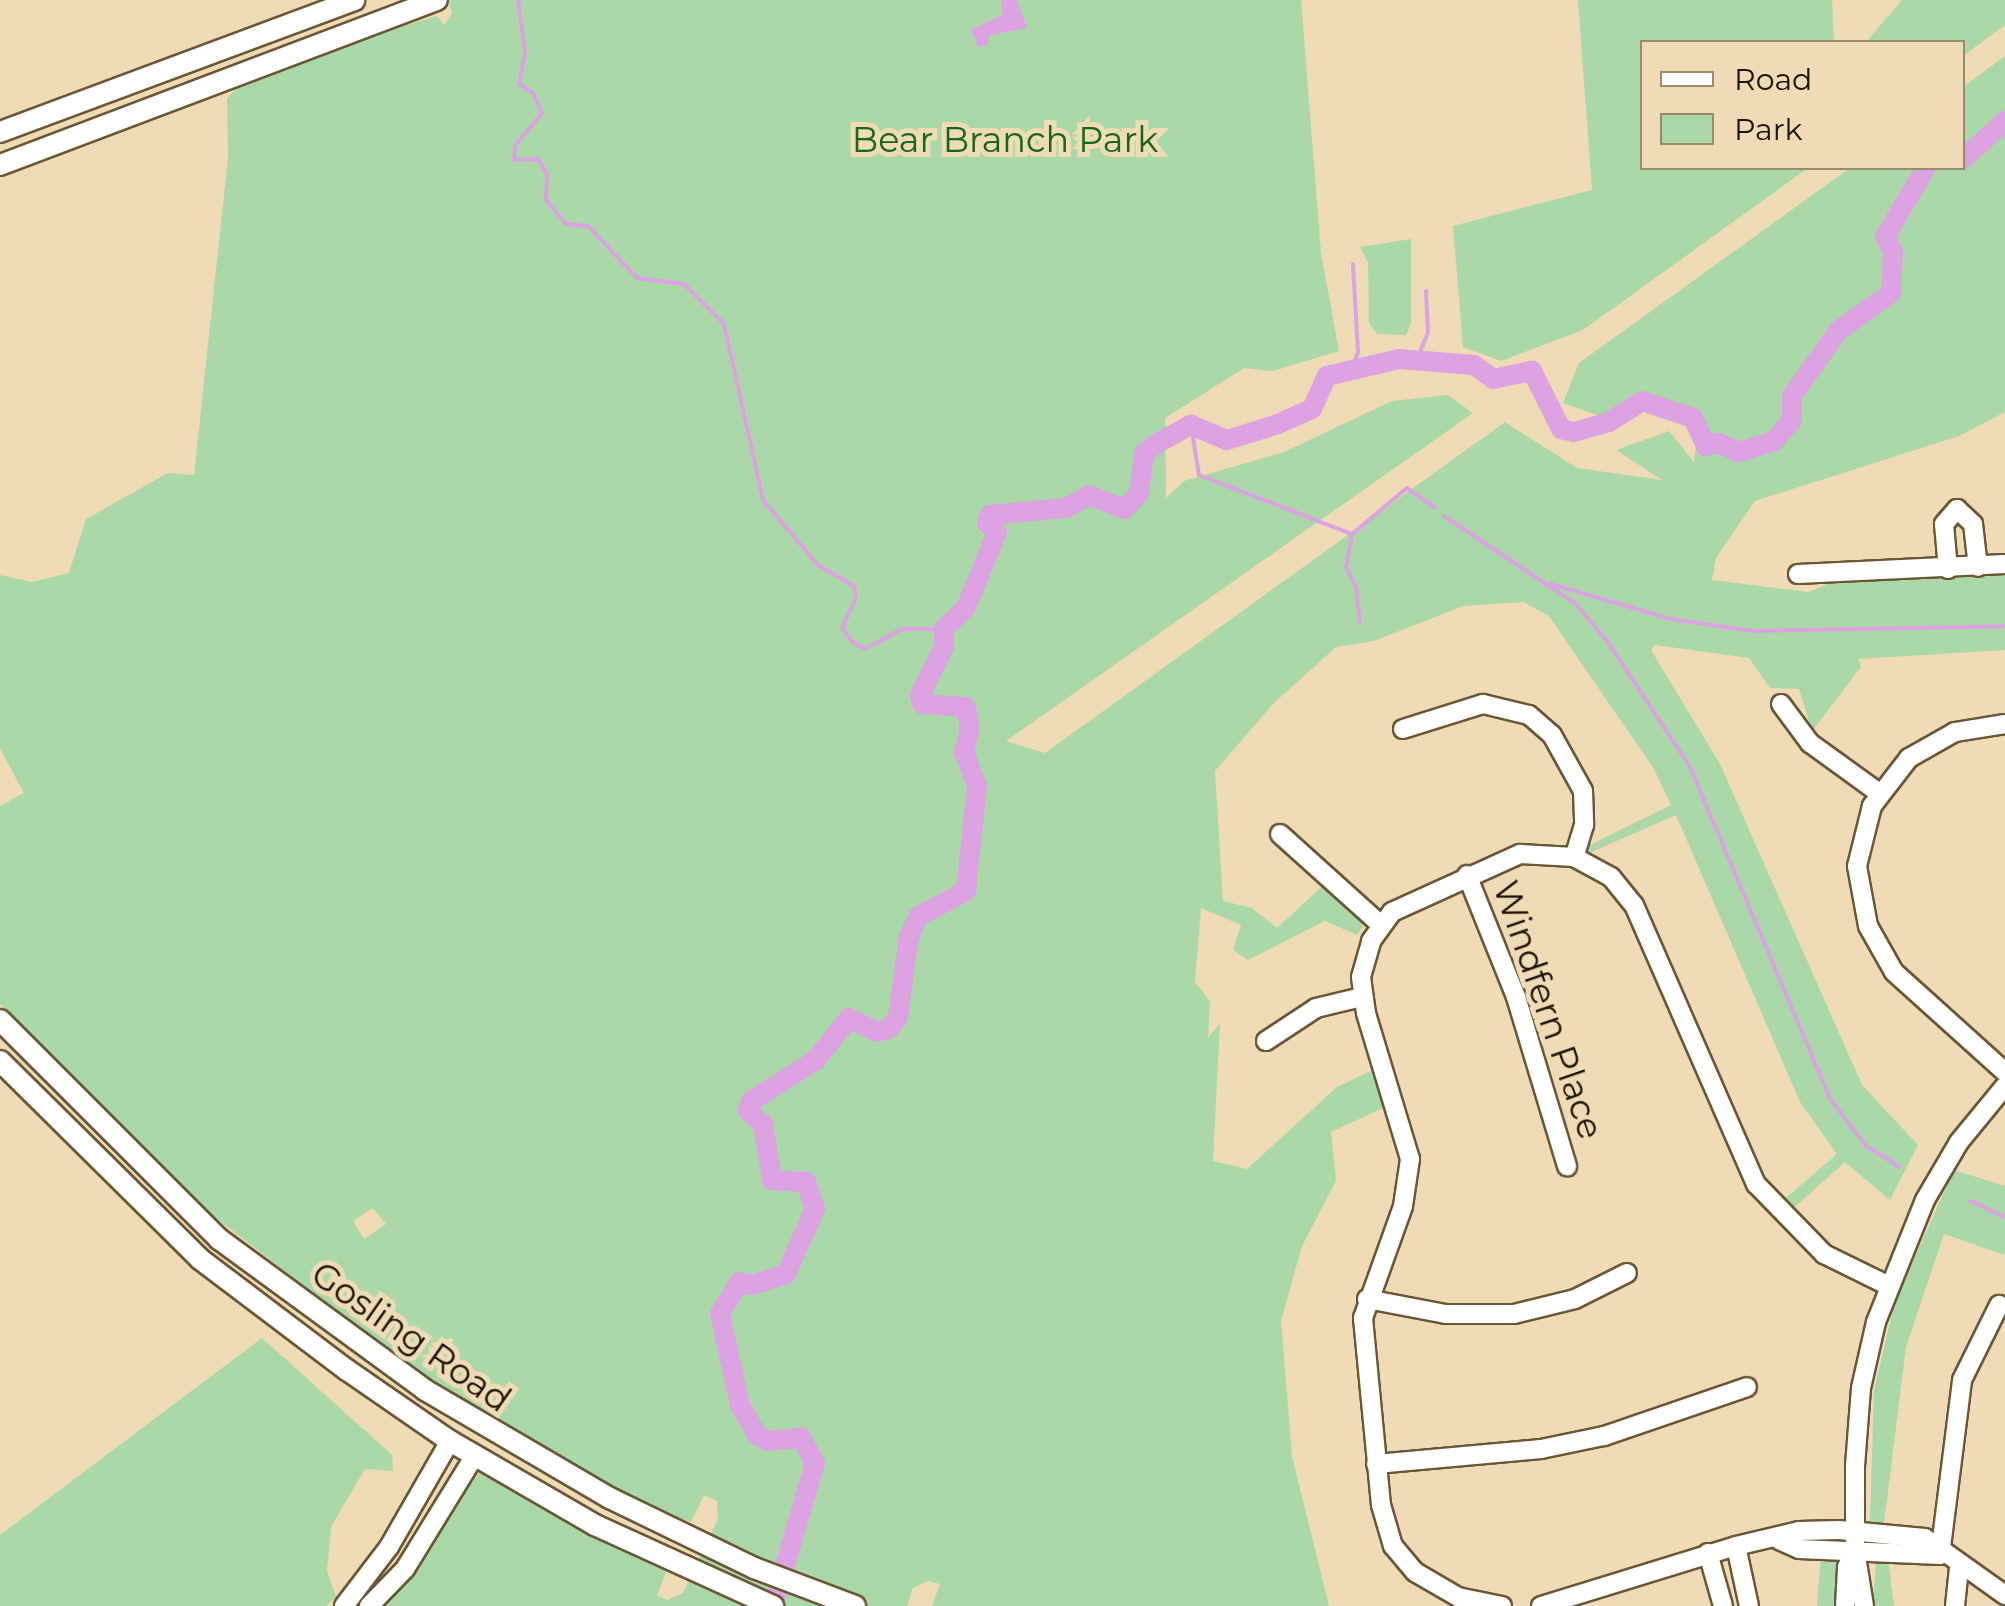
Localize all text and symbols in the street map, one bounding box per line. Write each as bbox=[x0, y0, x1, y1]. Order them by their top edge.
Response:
legend bbox=[1640, 40, 1965, 170]
text: Road bbox=[1734, 61, 1812, 98]
text: Park bbox=[1734, 111, 1803, 148]
park label: Bear Branch Park bbox=[852, 119, 1158, 161]
street label: Windfern Place bbox=[1484, 875, 1612, 1145]
street label: Gosling Road bbox=[303, 1253, 519, 1421]

